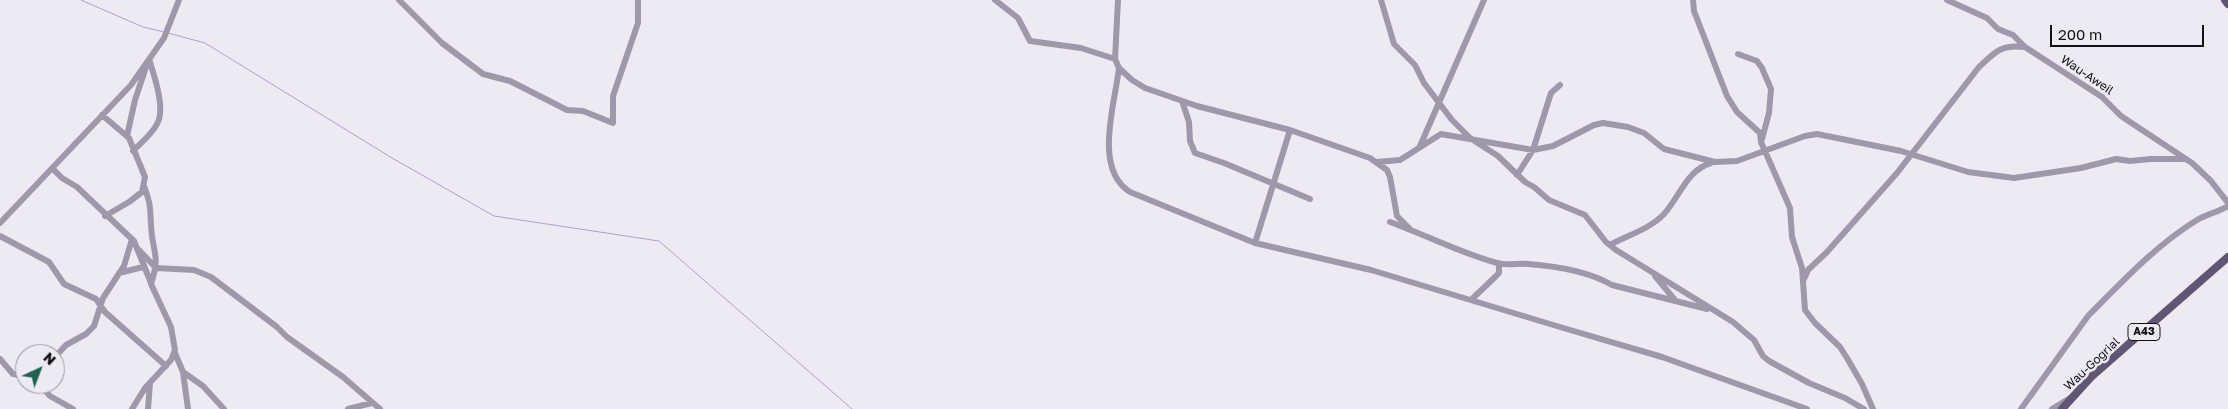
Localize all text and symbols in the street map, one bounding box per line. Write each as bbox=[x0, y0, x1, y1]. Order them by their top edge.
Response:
scale bar bbox=[2053, 15, 2207, 47]
text: 200 m bbox=[2058, 25, 2102, 43]
street label: Wau-Aweil bbox=[2058, 52, 2116, 98]
road number: A43 bbox=[2128, 324, 2160, 341]
street label: Wau-Gogrial bbox=[2061, 334, 2123, 394]
north arrow bbox=[15, 344, 65, 394]
text: N bbox=[40, 349, 60, 368]

